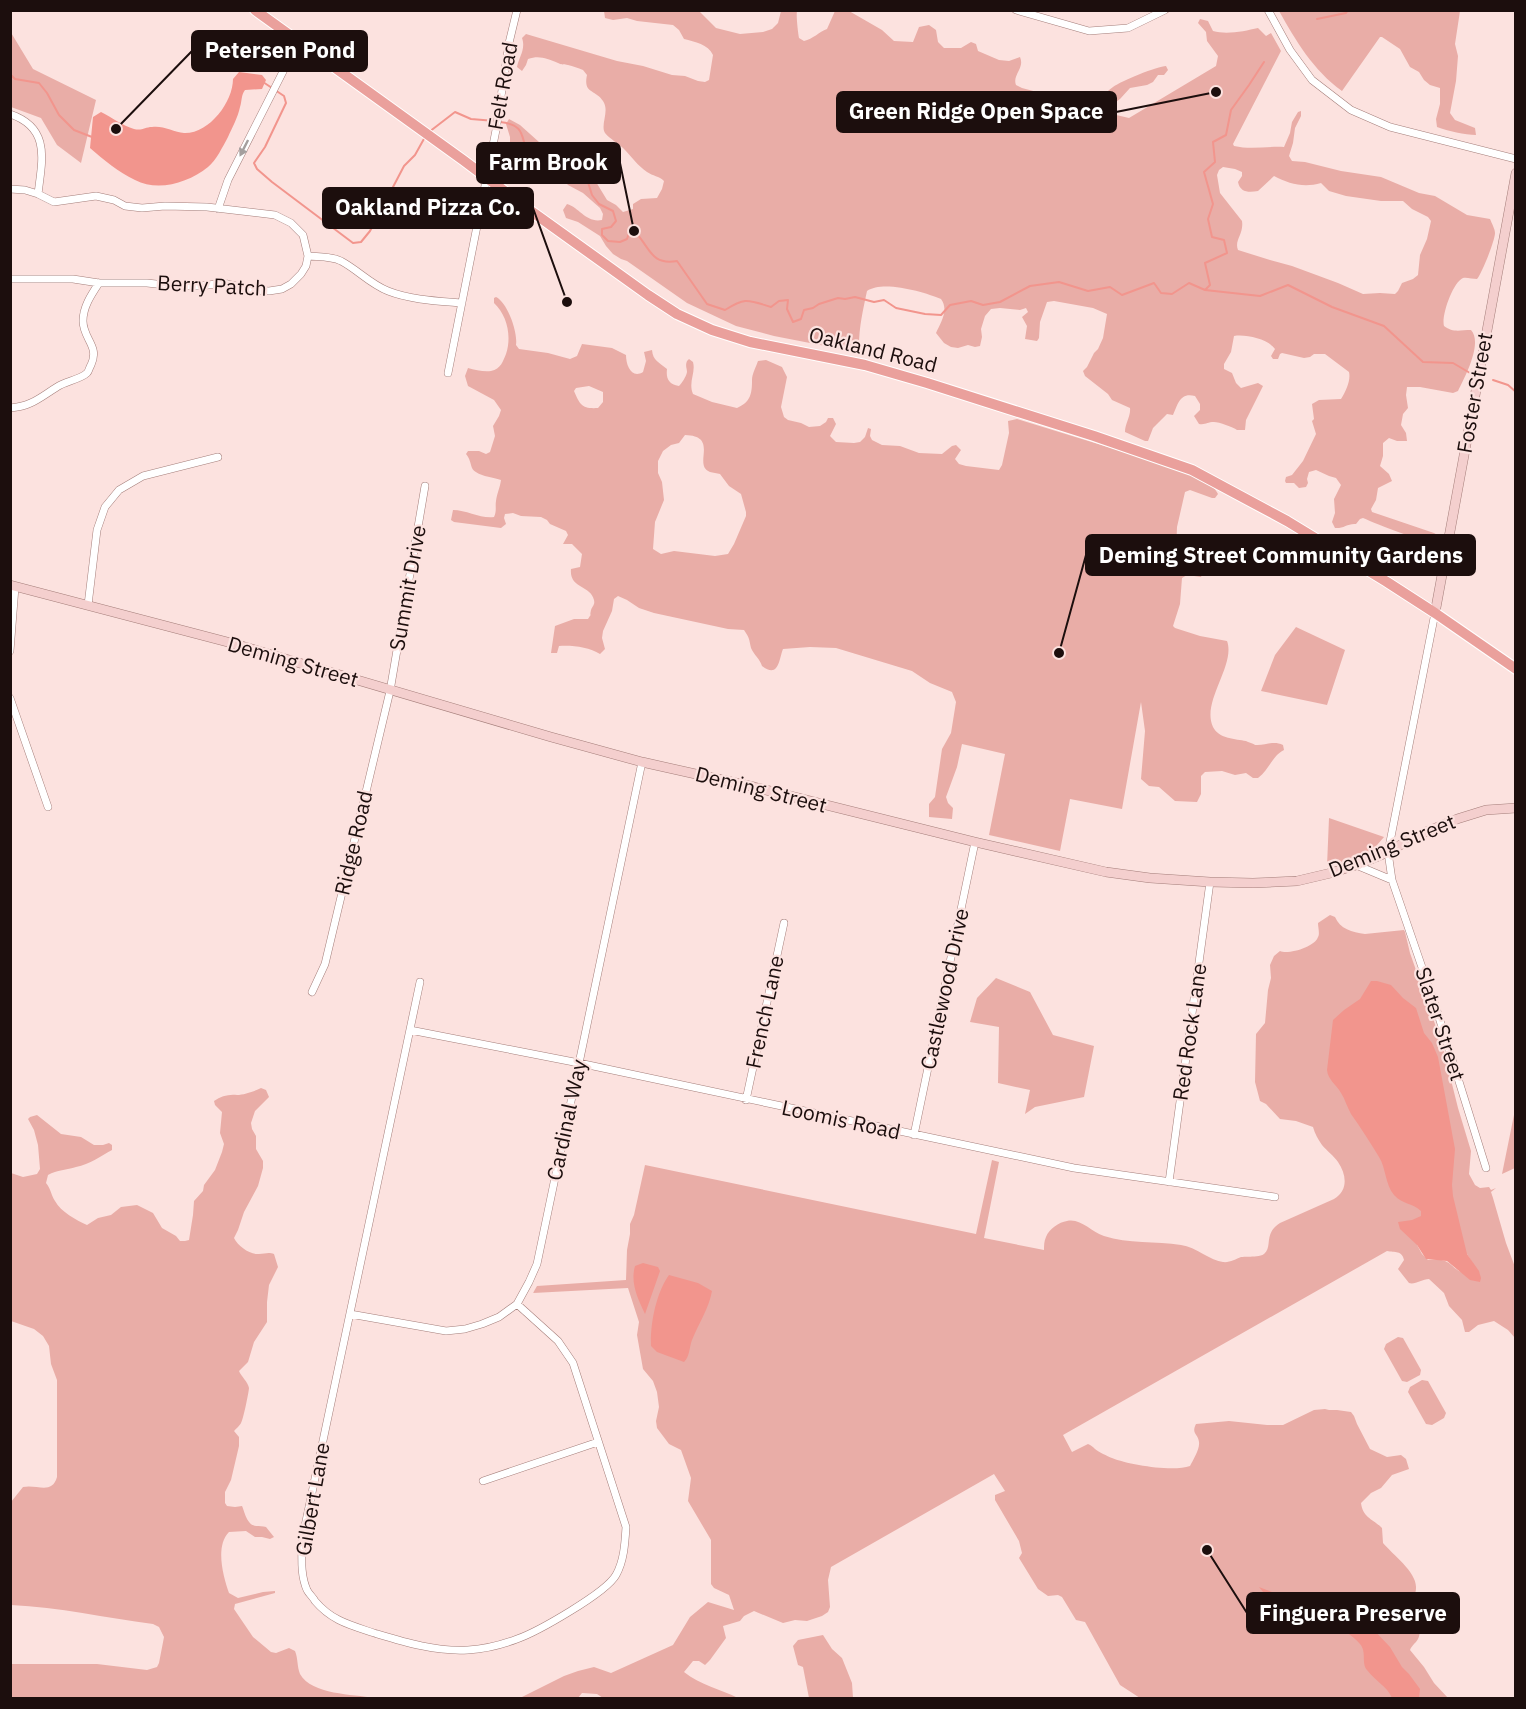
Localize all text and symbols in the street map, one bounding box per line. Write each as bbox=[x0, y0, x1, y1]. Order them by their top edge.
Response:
callout: Petersen Pond bbox=[192, 31, 367, 71]
text: Petersen Pond bbox=[205, 35, 355, 64]
street label: Felt Road bbox=[481, 40, 524, 132]
callout: Green Ridge Open Space bbox=[837, 92, 1116, 132]
text: Green Ridge Open Space bbox=[849, 96, 1103, 125]
one-way arrow bbox=[239, 139, 249, 156]
callout: Farm Brook bbox=[477, 143, 620, 183]
text: Farm Brook bbox=[488, 147, 608, 176]
callout: Oakland Pizza Co. bbox=[323, 188, 533, 228]
text: Oakland Pizza Co. bbox=[335, 192, 521, 221]
street label: Berry Patch bbox=[156, 268, 268, 302]
street label: Oakland Road bbox=[806, 320, 940, 379]
street label: Foster Street bbox=[1450, 330, 1498, 455]
street label: Summit Drive bbox=[382, 523, 432, 653]
callout: Deming Street Community Gardens bbox=[1086, 535, 1475, 575]
text: Deming Street Community Gardens bbox=[1099, 540, 1463, 569]
street label: Deming Street bbox=[225, 629, 362, 693]
street label: Deming Street bbox=[692, 759, 830, 819]
street label: Ridge Road bbox=[327, 788, 379, 898]
street label: Deming Street bbox=[1324, 807, 1459, 883]
street label: Castlewood Drive bbox=[913, 906, 975, 1072]
street label: French Lane bbox=[738, 953, 790, 1071]
street label: Red Rock Lane bbox=[1166, 961, 1213, 1102]
street label: Slater Street bbox=[1409, 963, 1473, 1084]
street label: Cardinal Way bbox=[540, 1056, 593, 1183]
street label: Loomis Road bbox=[779, 1093, 903, 1145]
street label: Gilbert Lane bbox=[288, 1440, 336, 1558]
callout: Finguera Preserve bbox=[1247, 1593, 1459, 1633]
text: Finguera Preserve bbox=[1259, 1598, 1447, 1627]

